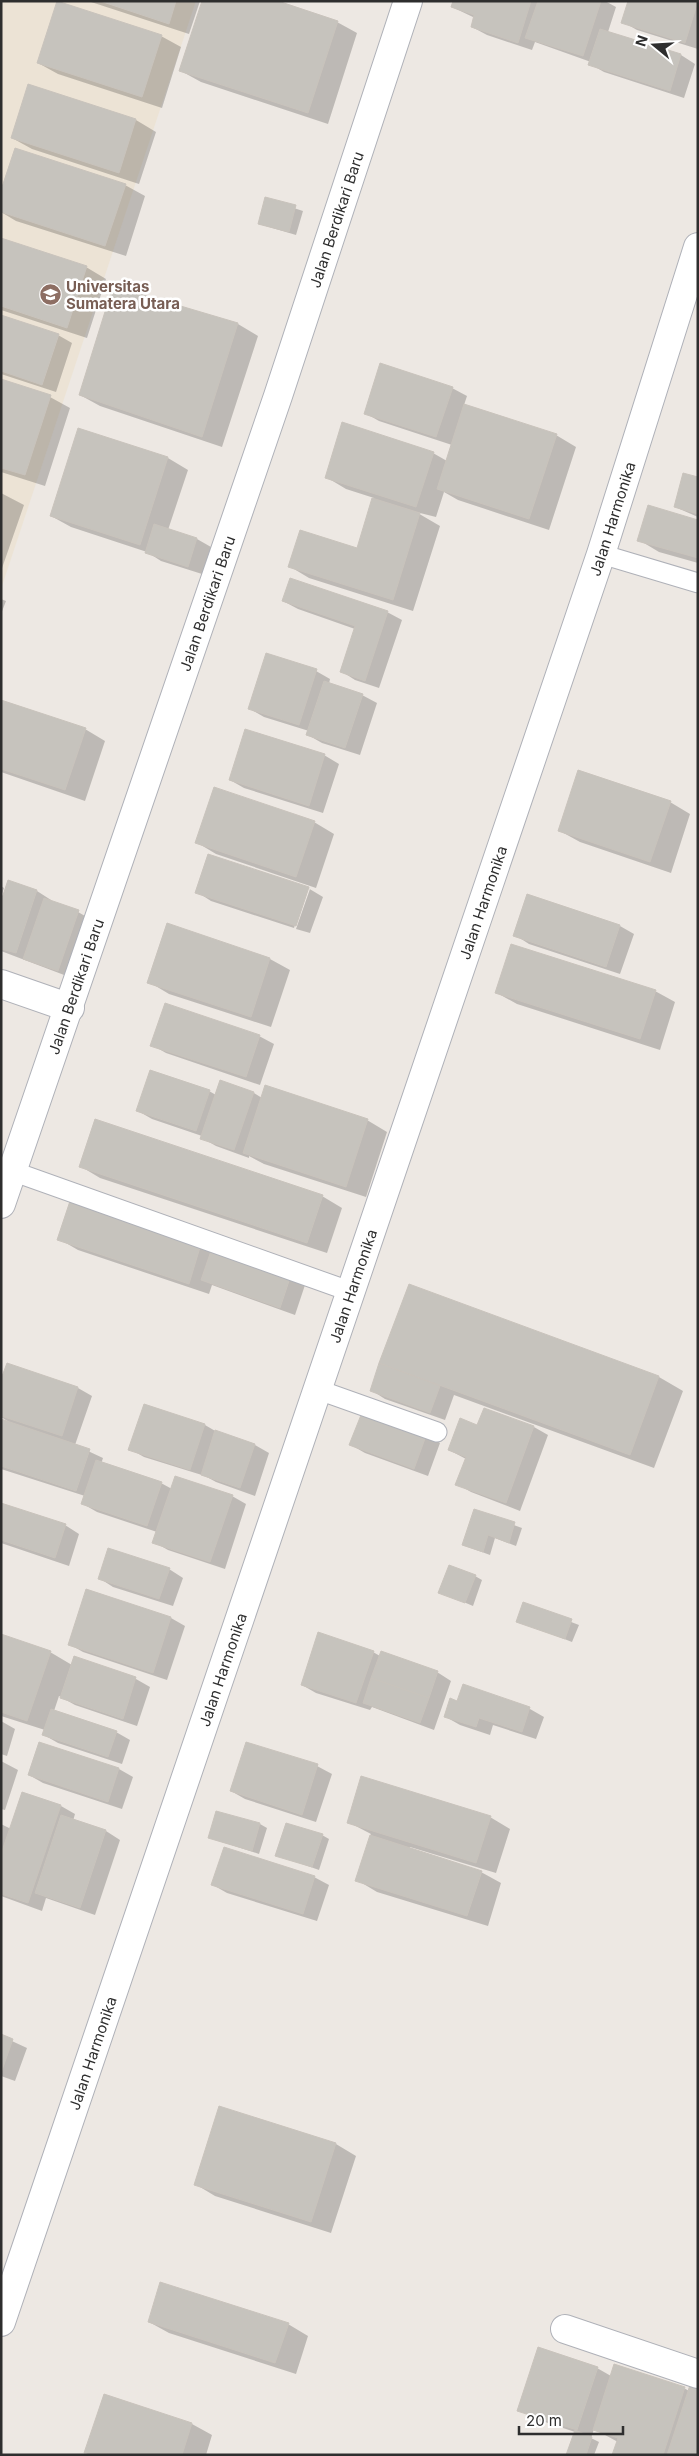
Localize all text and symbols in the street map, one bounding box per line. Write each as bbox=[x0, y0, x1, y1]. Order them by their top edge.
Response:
north arrow bbox=[629, 20, 679, 70]
text: N bbox=[631, 33, 651, 49]
street label: Jalan Berdikari Baru bbox=[305, 149, 367, 290]
place label: Universitas Sumatera Utara bbox=[66, 277, 180, 313]
school or university icon: Universitas Sumatera Utara bbox=[38, 283, 62, 307]
street label: Jalan Harmonika bbox=[585, 459, 639, 578]
street label: Jalan Berdikari Baru bbox=[175, 533, 239, 674]
street label: Jalan Harmonika bbox=[455, 843, 511, 962]
street label: Jalan Berdikari Baru bbox=[44, 916, 108, 1057]
street label: Jalan Harmonika bbox=[324, 1227, 381, 1345]
street label: Jalan Harmonika bbox=[194, 1610, 251, 1729]
street label: Jalan Harmonika bbox=[64, 1994, 120, 2112]
scale bar bbox=[519, 2404, 623, 2436]
text: 20 m bbox=[526, 2411, 562, 2430]

